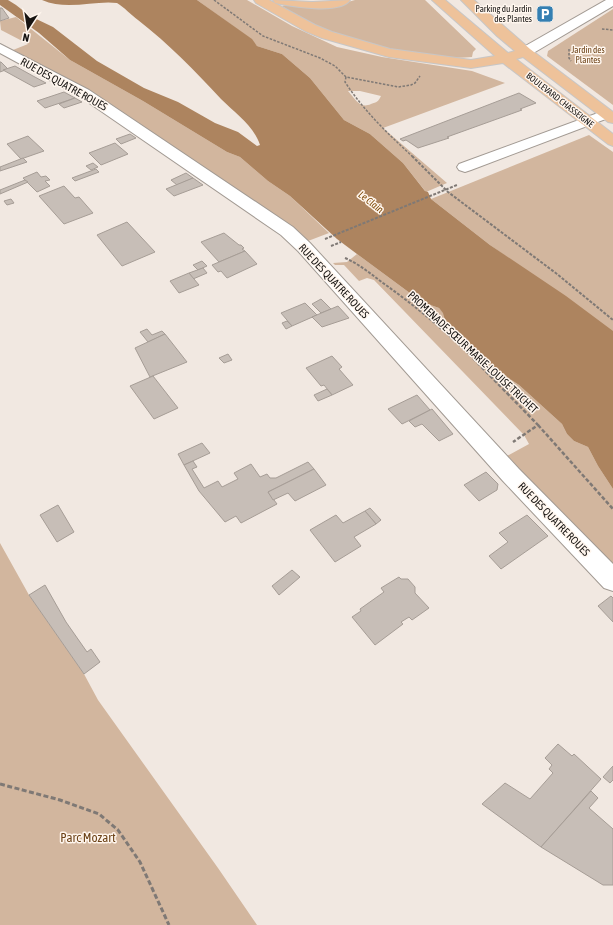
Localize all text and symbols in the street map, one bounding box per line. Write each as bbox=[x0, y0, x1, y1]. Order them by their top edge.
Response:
place label: Parking du Jardin des Plantes bbox=[475, 4, 532, 24]
parking icon: Parking du Jardin des Plantes bbox=[535, 4, 555, 24]
north arrow bbox=[8, 8, 48, 48]
text: N bbox=[21, 31, 30, 44]
park label: Jardin des Plantes bbox=[571, 45, 605, 65]
street label: RUE DES QUATRE ROUES bbox=[19, 55, 110, 113]
street label: BOULEVARD CHASSEIGNE bbox=[524, 71, 596, 130]
water label: Le Clain bbox=[356, 189, 386, 215]
street label: RUE DES QUATRE ROUES bbox=[296, 241, 372, 321]
street label: PROMENADE SŒUR MARIE-LOUISE TRICHET bbox=[406, 289, 541, 416]
street label: RUE DES QUATRE ROUES bbox=[516, 480, 592, 558]
park label: Parc Mozart bbox=[60, 830, 116, 845]

